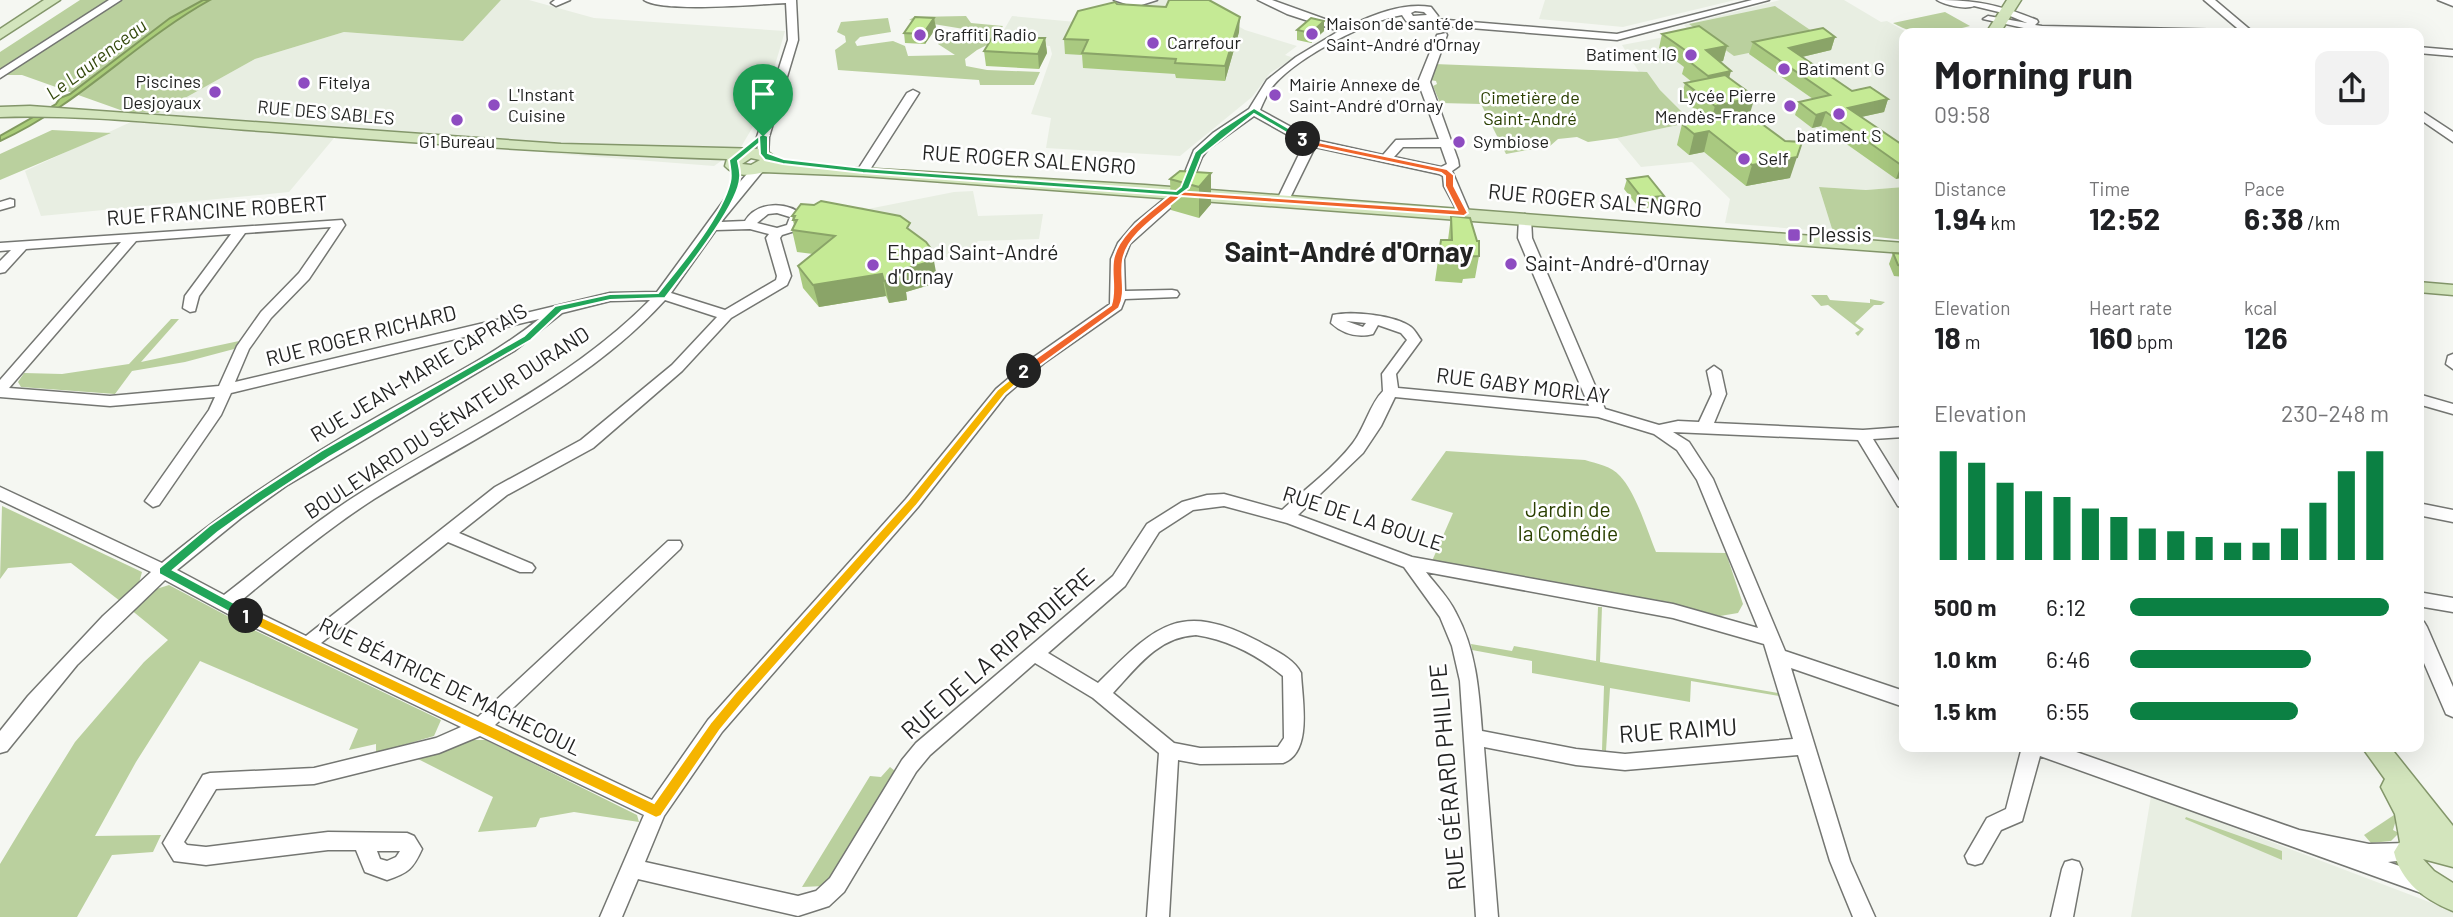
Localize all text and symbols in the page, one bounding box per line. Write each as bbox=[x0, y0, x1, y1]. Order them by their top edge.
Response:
place label: Maison de santé de Saint-André d'Ornay bbox=[1326, 12, 1480, 55]
water label: Le Laurenceau bbox=[41, 13, 151, 104]
place label: Graffiti Radio bbox=[934, 23, 1037, 45]
marker: Maison de santé de Saint-André d'Ornay bbox=[1304, 26, 1320, 42]
marker: Graffiti Radio bbox=[912, 27, 928, 43]
place label: Carrefour bbox=[1167, 31, 1241, 53]
marker: Carrefour bbox=[1145, 35, 1161, 51]
place label: Batiment IG bbox=[1586, 43, 1677, 65]
marker: Batiment IG bbox=[1683, 47, 1699, 63]
text: Morning run bbox=[1934, 51, 2133, 97]
button: share bbox=[2315, 51, 2389, 125]
place label: Batiment G bbox=[1798, 57, 1885, 79]
marker: Batiment G bbox=[1776, 61, 1792, 77]
pin bbox=[733, 64, 793, 136]
place label: Piscines Desjoyaux bbox=[122, 70, 201, 113]
place label: Fitelya bbox=[318, 71, 370, 93]
place label: Mairie Annexe de Saint-André d'Ornay bbox=[1289, 73, 1443, 116]
marker: Fitelya bbox=[296, 75, 312, 91]
icon: arrive bbox=[744, 75, 782, 113]
place label: L'Instant Cuisine bbox=[508, 83, 575, 126]
marker: Piscines Desjoyaux bbox=[207, 84, 223, 100]
place label: Lycée Pierre Mendès-France bbox=[1655, 84, 1776, 127]
park label: Cimetière de Saint-André bbox=[1480, 86, 1580, 129]
marker: Mairie Annexe de Saint-André d'Ornay bbox=[1267, 87, 1283, 103]
street label: RUE DES SABLES bbox=[257, 95, 396, 129]
marker: L'Instant Cuisine bbox=[486, 97, 502, 113]
marker: Lycée Pierre Mendès-France bbox=[1782, 98, 1798, 114]
text: 09:58 bbox=[1934, 100, 1991, 128]
marker: batiment S bbox=[1831, 106, 1847, 122]
marker: G1 Bureau bbox=[449, 112, 465, 128]
pin: 3 bbox=[1286, 122, 1320, 156]
place label: batiment S bbox=[1797, 124, 1881, 146]
text: 3 bbox=[1297, 127, 1308, 150]
place label: G1 Bureau bbox=[419, 130, 495, 152]
place label: Symbiose bbox=[1473, 130, 1549, 152]
marker: Symbiose bbox=[1451, 134, 1467, 150]
street label: RUE ROGER SALENGRO bbox=[921, 139, 1137, 178]
place label: Self bbox=[1758, 147, 1789, 169]
marker: Self bbox=[1736, 151, 1752, 167]
text: Distance bbox=[1934, 177, 2006, 200]
text: Time bbox=[2089, 177, 2130, 200]
text: Pace bbox=[2244, 177, 2285, 200]
street label: RUE ROGER SALENGRO bbox=[1487, 178, 1703, 221]
street label: RUE FRANCINE ROBERT bbox=[106, 189, 328, 230]
text: 1.94 bbox=[1934, 200, 1987, 236]
text: 12:52 bbox=[2089, 200, 2160, 236]
text: 6:38 bbox=[2244, 200, 2303, 236]
text: km bbox=[1987, 211, 2016, 234]
text: /km bbox=[2303, 211, 2340, 234]
place label: Plessis bbox=[1808, 221, 1872, 246]
marker: Plessis bbox=[1786, 227, 1802, 243]
district label: Saint-André d'Ornay bbox=[1224, 234, 1474, 268]
place label: Ehpad Saint-André d'Ornay bbox=[887, 239, 1058, 288]
place label: Saint-André-d'Ornay bbox=[1525, 250, 1709, 275]
marker: Saint-André-d'Ornay bbox=[1503, 256, 1519, 272]
marker: Ehpad Saint-André d'Ornay bbox=[865, 257, 881, 273]
text: Elevation bbox=[1934, 296, 2011, 319]
text: Heart rate bbox=[2089, 296, 2172, 319]
text: kcal bbox=[2244, 296, 2277, 319]
street label: RUE JEAN-MARIE CAPRAIS bbox=[305, 297, 531, 446]
street label: RUE ROGER RICHARD bbox=[263, 299, 458, 370]
text: 18 bbox=[1934, 319, 1961, 355]
text: 160 bbox=[2089, 319, 2133, 355]
text: 126 bbox=[2244, 319, 2288, 355]
street label: BOULEVARD DU SÉNATEUR DURAND bbox=[299, 320, 593, 523]
text: m bbox=[1961, 330, 1980, 353]
text: bpm bbox=[2133, 330, 2173, 353]
pin: 2 bbox=[1006, 354, 1042, 388]
text: 2 bbox=[1018, 359, 1029, 382]
street label: RUE GABY MORLAY bbox=[1435, 361, 1612, 408]
text: Elevation bbox=[1934, 399, 2027, 427]
text: 230–248 m bbox=[2281, 399, 2389, 427]
street label: RUE DE LA BOULE bbox=[1280, 480, 1447, 555]
park label: Jardin de la Comédie bbox=[1518, 496, 1618, 545]
street label: RUE DE LA RIPARDIÈRE bbox=[895, 561, 1099, 745]
text: 500 m bbox=[1934, 593, 1996, 621]
text: 6:12 bbox=[2046, 593, 2086, 621]
pin: 1 bbox=[229, 598, 264, 634]
text: 1 bbox=[242, 604, 249, 627]
street label: RUE BÉATRICE DE MACHECOUL bbox=[316, 611, 586, 760]
text: 1.0 km bbox=[1934, 645, 1997, 673]
text: 6:46 bbox=[2046, 645, 2090, 673]
street label: RUE GÉRARD PHILIPE bbox=[1422, 662, 1471, 892]
text: 1.5 km bbox=[1934, 697, 1997, 725]
text: 6:55 bbox=[2046, 697, 2089, 725]
street label: RUE RAIMU bbox=[1618, 711, 1738, 748]

